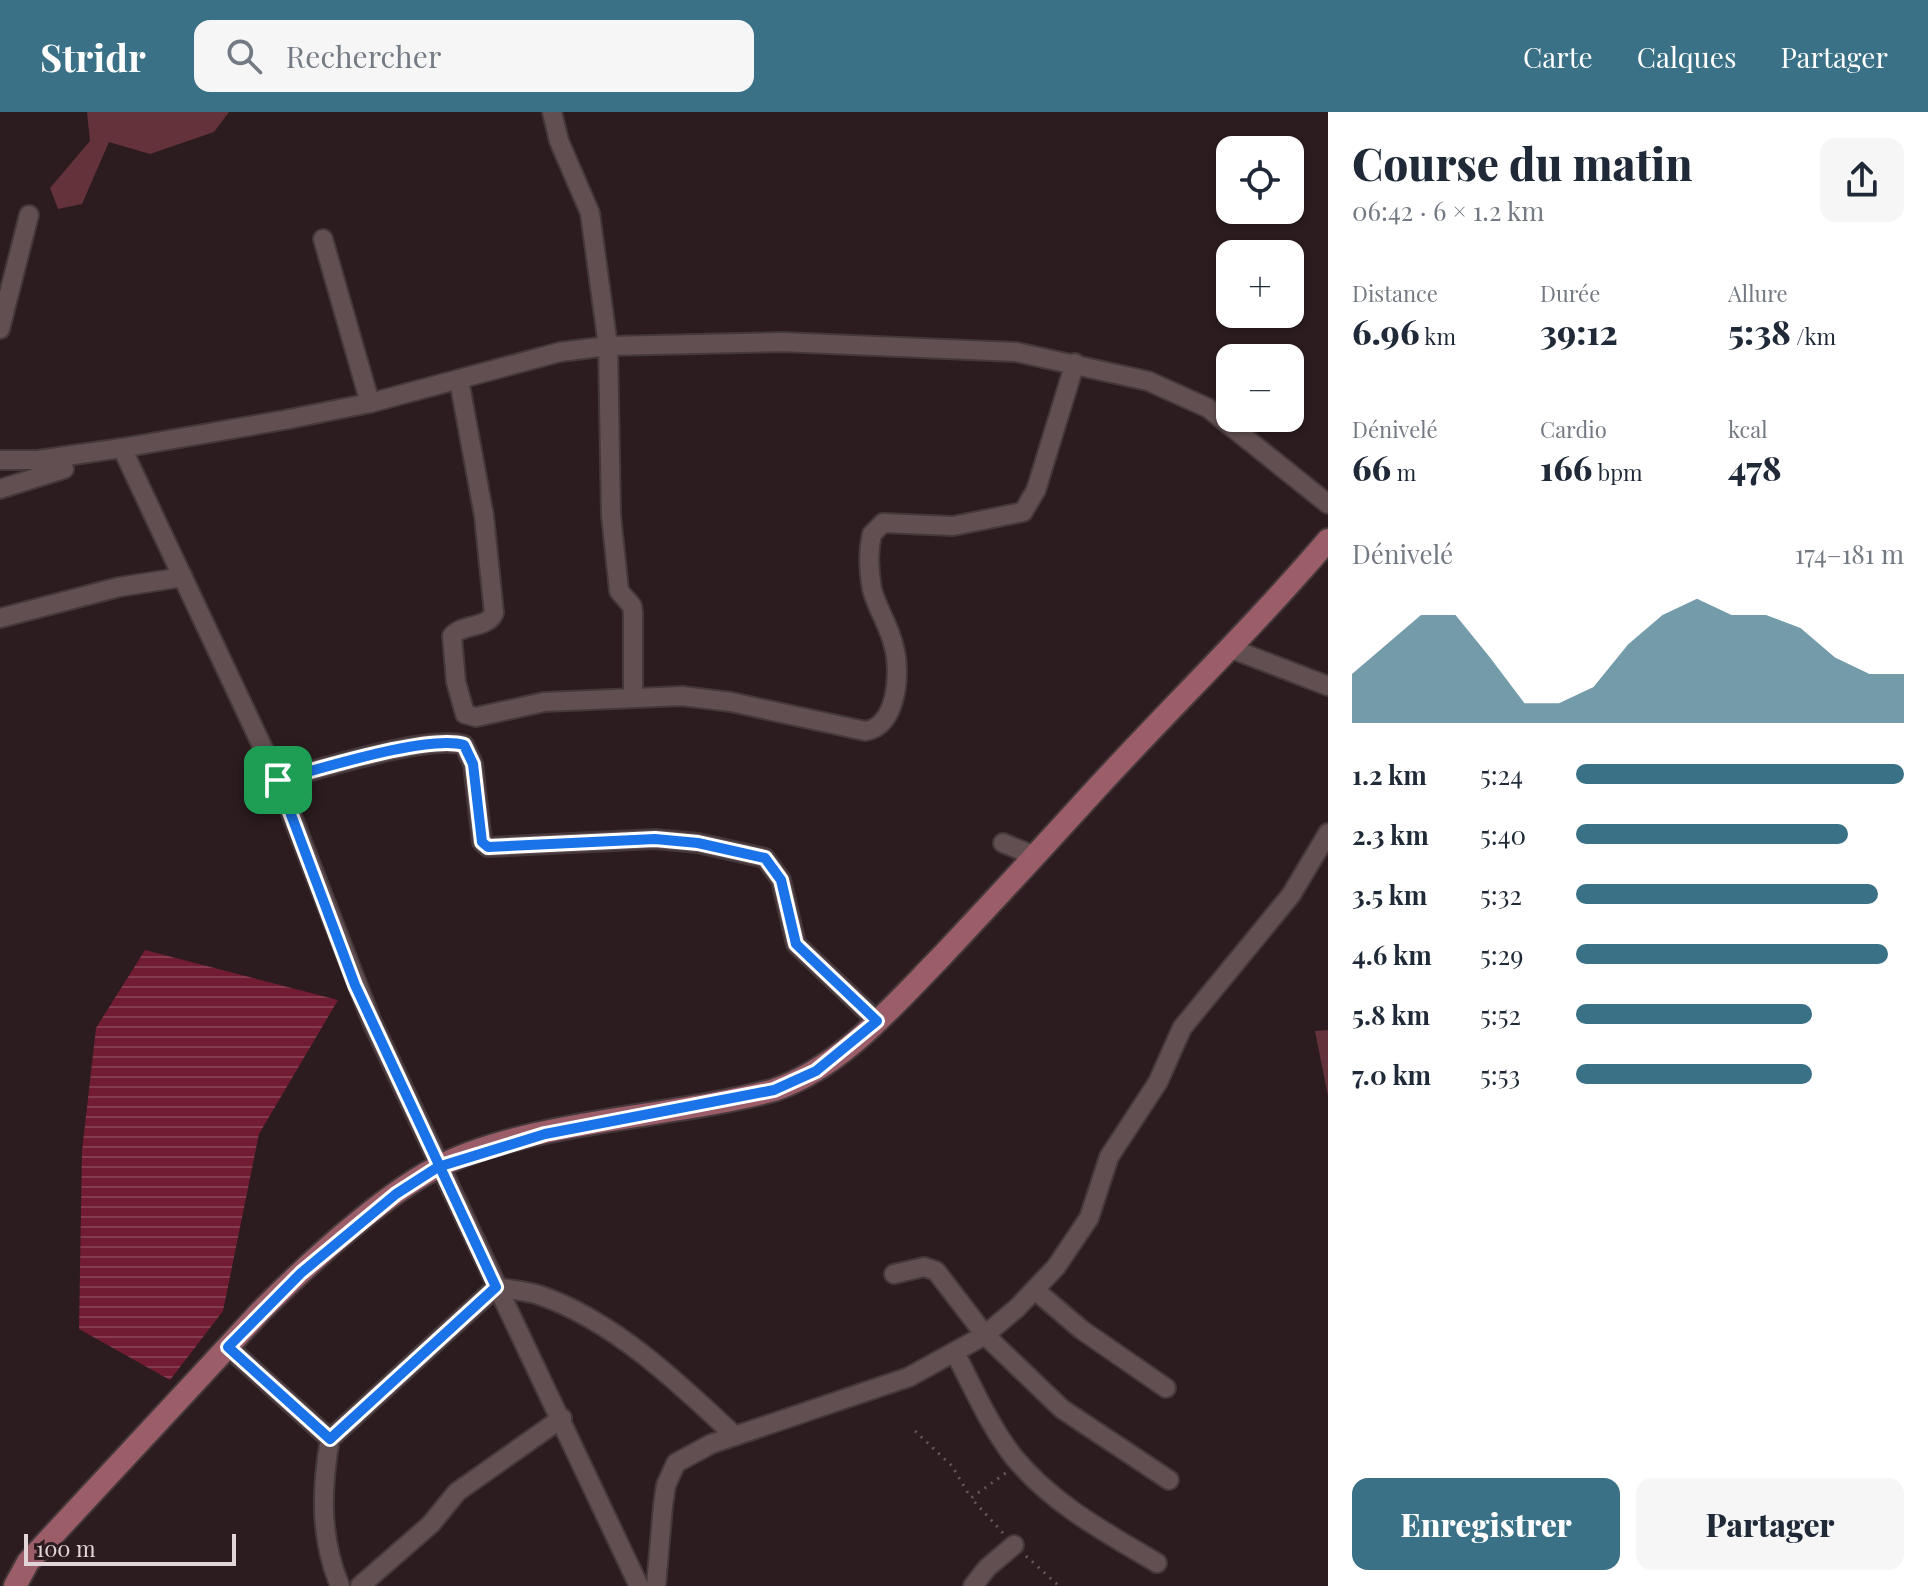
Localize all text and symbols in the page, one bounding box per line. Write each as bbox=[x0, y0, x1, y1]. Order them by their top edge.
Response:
search box bbox=[194, 20, 754, 92]
text: Stridr bbox=[40, 31, 146, 82]
icon: search bbox=[222, 34, 266, 78]
text: Rechercher bbox=[286, 36, 441, 76]
text: Carte bbox=[1523, 38, 1593, 75]
text: Calques bbox=[1637, 38, 1736, 75]
text: Partager bbox=[1780, 38, 1888, 75]
text: Course du matin bbox=[1352, 133, 1693, 192]
map controls bbox=[1216, 136, 1304, 432]
button: locate bbox=[1216, 136, 1304, 224]
button: share bbox=[1820, 138, 1904, 222]
text: 06:42 · 6 × 1.2 km bbox=[1352, 193, 1544, 228]
button: + bbox=[1216, 240, 1304, 328]
text: Distance bbox=[1352, 278, 1438, 308]
text: Durée bbox=[1540, 278, 1600, 308]
text: Allure bbox=[1728, 278, 1788, 308]
text: 6.96 bbox=[1352, 308, 1419, 354]
text: 39:12 bbox=[1540, 308, 1618, 354]
text: 5:38 bbox=[1728, 308, 1791, 354]
text: km bbox=[1419, 321, 1456, 351]
text: /km bbox=[1791, 321, 1836, 351]
button: − bbox=[1216, 344, 1304, 432]
text: Dénivelé bbox=[1352, 414, 1438, 444]
text: Cardio bbox=[1540, 414, 1607, 444]
text: kcal bbox=[1728, 414, 1767, 444]
text: 66 bbox=[1352, 444, 1391, 490]
text: 166 bbox=[1540, 444, 1592, 490]
text: 478 bbox=[1728, 444, 1782, 490]
text: m bbox=[1391, 457, 1416, 487]
text: bpm bbox=[1592, 457, 1643, 487]
text: Dénivelé bbox=[1352, 536, 1453, 571]
text: 174–181 m bbox=[1795, 536, 1904, 571]
pin bbox=[244, 746, 312, 814]
text: 1.2 km bbox=[1352, 757, 1427, 792]
text: 5:24 bbox=[1480, 757, 1523, 792]
icon: arrive bbox=[256, 758, 300, 802]
text: 2.3 km bbox=[1352, 817, 1429, 852]
text: 5:40 bbox=[1480, 817, 1526, 852]
text: 3.5 km bbox=[1352, 877, 1427, 912]
text: 5:32 bbox=[1480, 877, 1522, 912]
text: 4.6 km bbox=[1352, 937, 1432, 972]
text: 5:29 bbox=[1480, 937, 1523, 972]
text: 5.8 km bbox=[1352, 997, 1430, 1032]
text: 5:52 bbox=[1480, 997, 1521, 1032]
text: 7.0 km bbox=[1352, 1057, 1431, 1092]
text: 5:53 bbox=[1480, 1057, 1520, 1092]
button: Enregistrer bbox=[1352, 1478, 1620, 1570]
button: Partager bbox=[1636, 1478, 1904, 1570]
scale bar bbox=[24, 1530, 236, 1566]
text: 100 m bbox=[36, 1533, 96, 1563]

